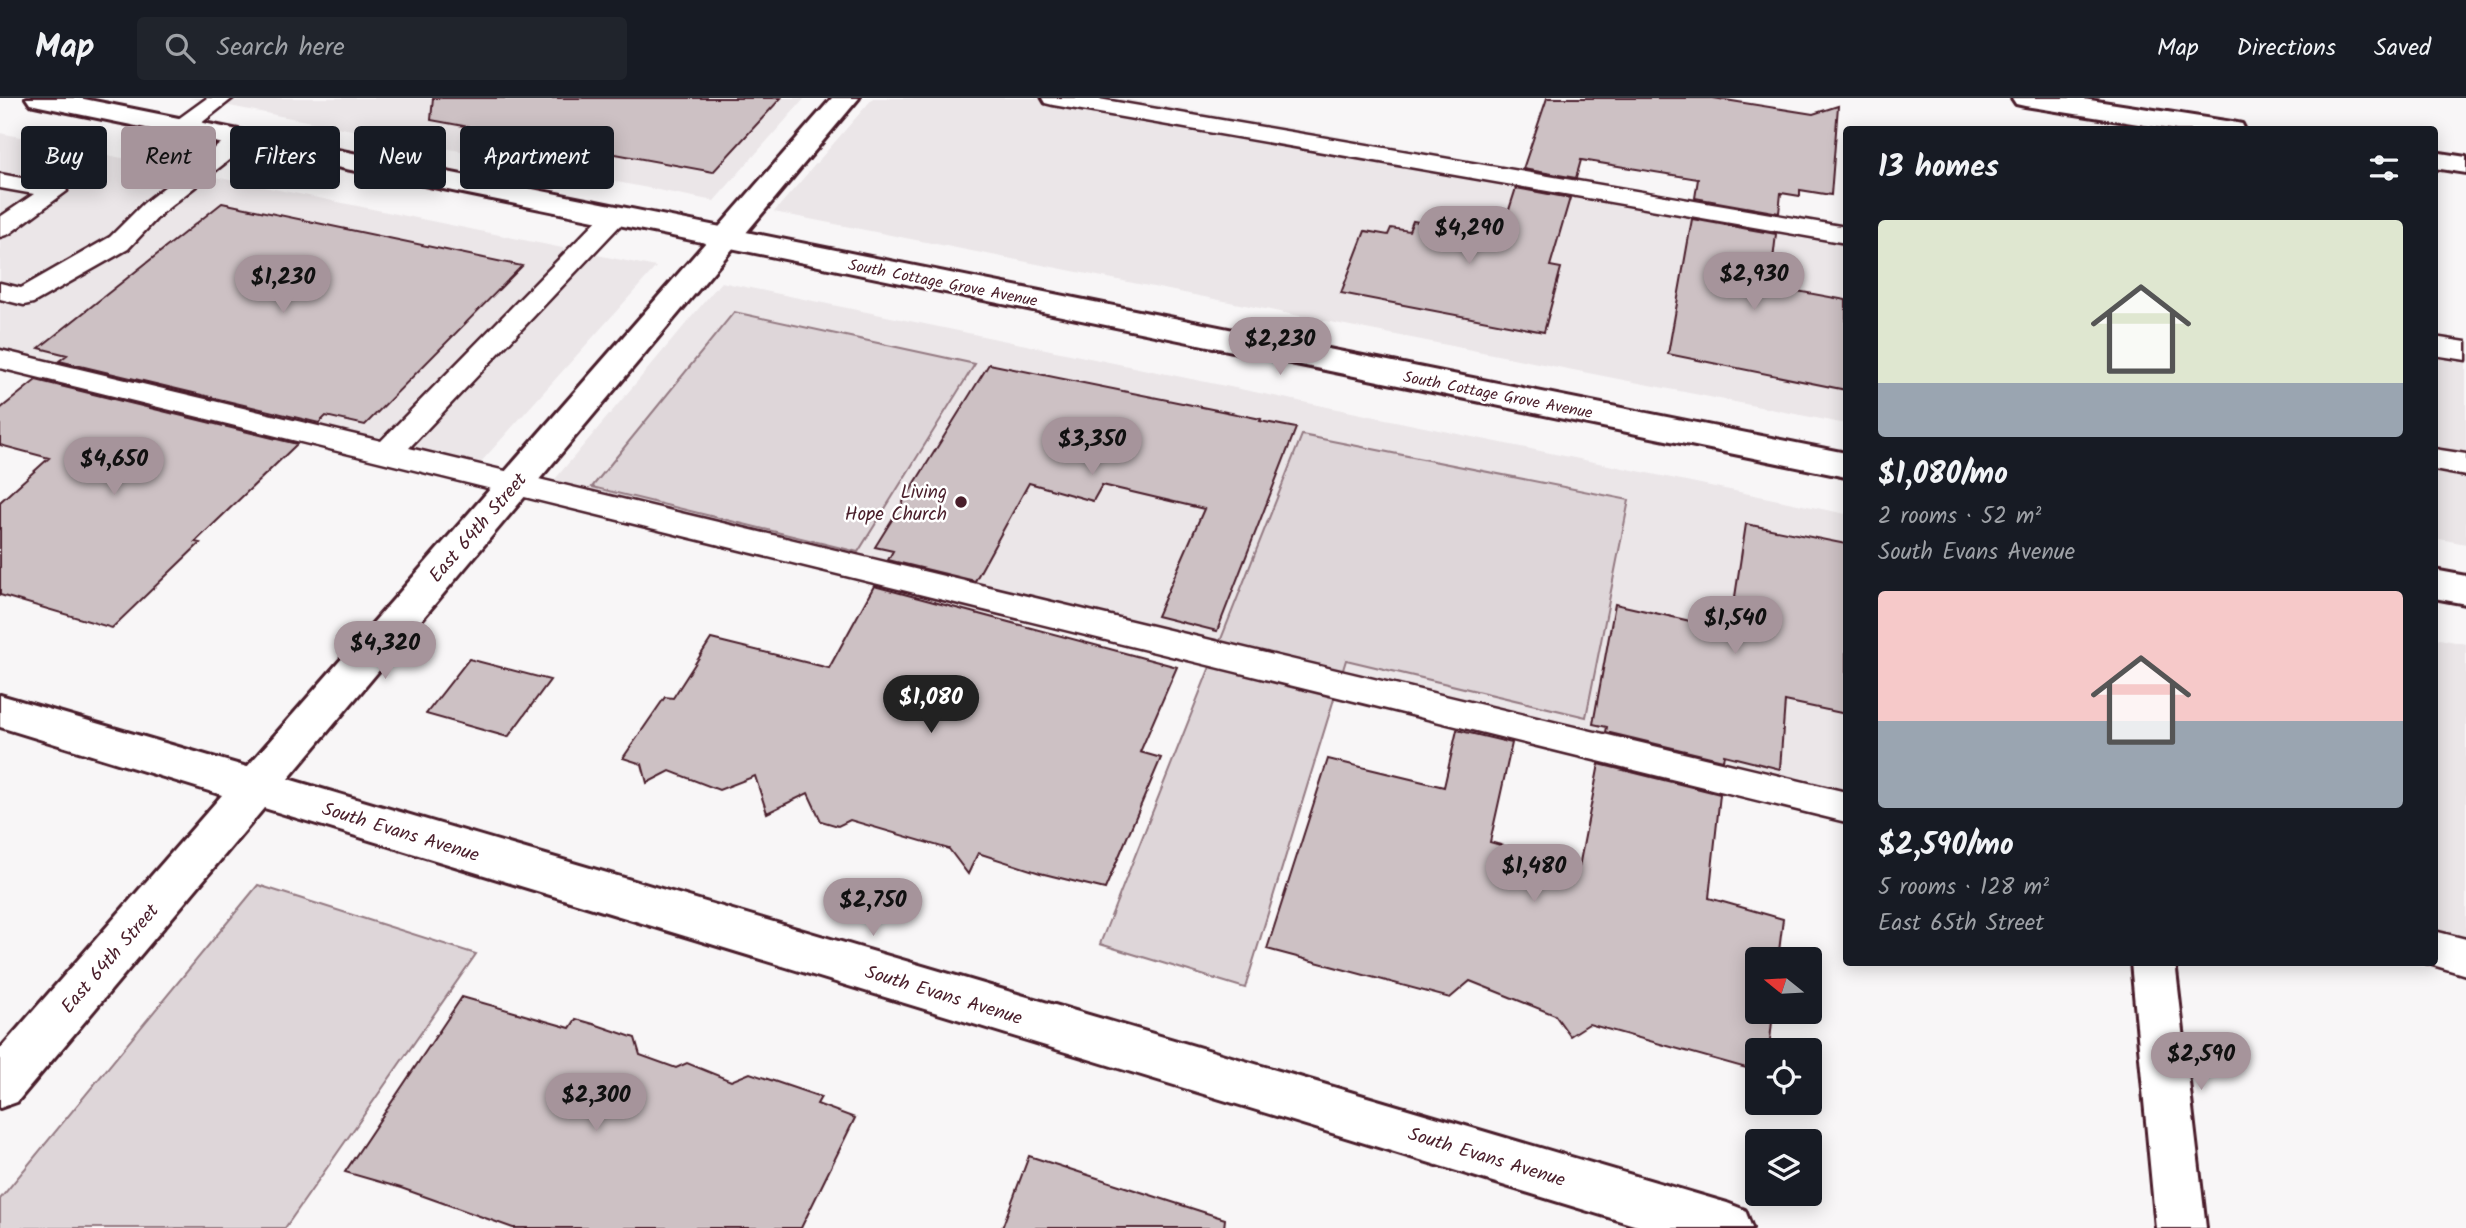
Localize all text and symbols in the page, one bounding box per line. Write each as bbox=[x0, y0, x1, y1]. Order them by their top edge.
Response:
search box bbox=[137, 17, 627, 80]
text: Map bbox=[35, 22, 95, 75]
text: Search here bbox=[217, 27, 345, 69]
icon: search bbox=[161, 29, 199, 67]
text: Map bbox=[2157, 29, 2199, 68]
text: Directions bbox=[2237, 29, 2336, 68]
text: Saved bbox=[2374, 29, 2431, 68]
chip: Buy bbox=[21, 126, 107, 189]
chip: Rent bbox=[121, 126, 216, 189]
chip: Filters bbox=[230, 126, 340, 189]
chip: New bbox=[354, 126, 446, 189]
chip: Apartment bbox=[460, 126, 614, 189]
text: 13 homes bbox=[1878, 144, 1999, 192]
icon: filters bbox=[2365, 149, 2403, 187]
pin: $4,290 bbox=[1412, 206, 1526, 266]
text: $4,290 bbox=[1434, 211, 1504, 247]
pin: $2,930 bbox=[1697, 252, 1811, 312]
street label: South Cottage Grove Avenue bbox=[846, 253, 1040, 314]
pin: $1,230 bbox=[226, 256, 340, 315]
text: $2,930 bbox=[1719, 257, 1789, 293]
text: $1,230 bbox=[251, 260, 315, 296]
icon: home bbox=[2078, 266, 2204, 392]
pin: $2,230 bbox=[1223, 317, 1337, 377]
text: $2,230 bbox=[1245, 322, 1315, 358]
street label: South Cottage Grove Avenue bbox=[1401, 365, 1595, 426]
pin: $3,350 bbox=[1035, 418, 1149, 477]
text: $3,350 bbox=[1058, 422, 1126, 458]
pin: $4,650 bbox=[57, 438, 171, 497]
text: $4,650 bbox=[80, 442, 148, 478]
text: $1,080/mo bbox=[1878, 451, 2008, 499]
street label: East 64th Street bbox=[422, 466, 535, 590]
place label: Living Hope Church bbox=[845, 478, 947, 530]
marker: Living Hope Church bbox=[953, 494, 969, 510]
text: 2 rooms · 52 m² bbox=[1878, 499, 2041, 535]
text: South Evans Avenue bbox=[1878, 535, 2075, 571]
pin: $1,540 bbox=[1678, 596, 1792, 656]
text: $1,540 bbox=[1704, 601, 1766, 637]
pin: $4,320 bbox=[328, 622, 442, 681]
text: $4,320 bbox=[350, 626, 420, 662]
icon: home bbox=[2078, 637, 2204, 763]
pin: $1,080 bbox=[874, 676, 988, 735]
text: $1,080 bbox=[899, 680, 963, 716]
street label: South Evans Avenue bbox=[318, 795, 483, 871]
text: $2,590/mo bbox=[1878, 822, 2014, 870]
pin: $1,480 bbox=[1477, 844, 1591, 904]
text: $1,480 bbox=[1502, 849, 1566, 885]
text: 5 rooms · 128 m² bbox=[1878, 870, 2049, 906]
pin: $2,750 bbox=[816, 878, 930, 938]
text: $2,750 bbox=[839, 883, 907, 919]
street label: East 64th Street bbox=[54, 897, 167, 1021]
text: East 65th Street bbox=[1878, 906, 2044, 942]
north arrow bbox=[1745, 947, 1822, 1024]
map controls bbox=[1745, 947, 1822, 1206]
street label: South Evans Avenue bbox=[861, 958, 1026, 1034]
pin: $2,590 bbox=[2144, 1032, 2258, 1092]
text: $2,590 bbox=[2167, 1037, 2235, 1073]
button: locate bbox=[1745, 1038, 1822, 1115]
pin: $2,300 bbox=[539, 1074, 653, 1133]
text: $2,300 bbox=[561, 1078, 631, 1114]
street label: South Evans Avenue bbox=[1404, 1120, 1569, 1196]
button: layers bbox=[1745, 1129, 1822, 1206]

